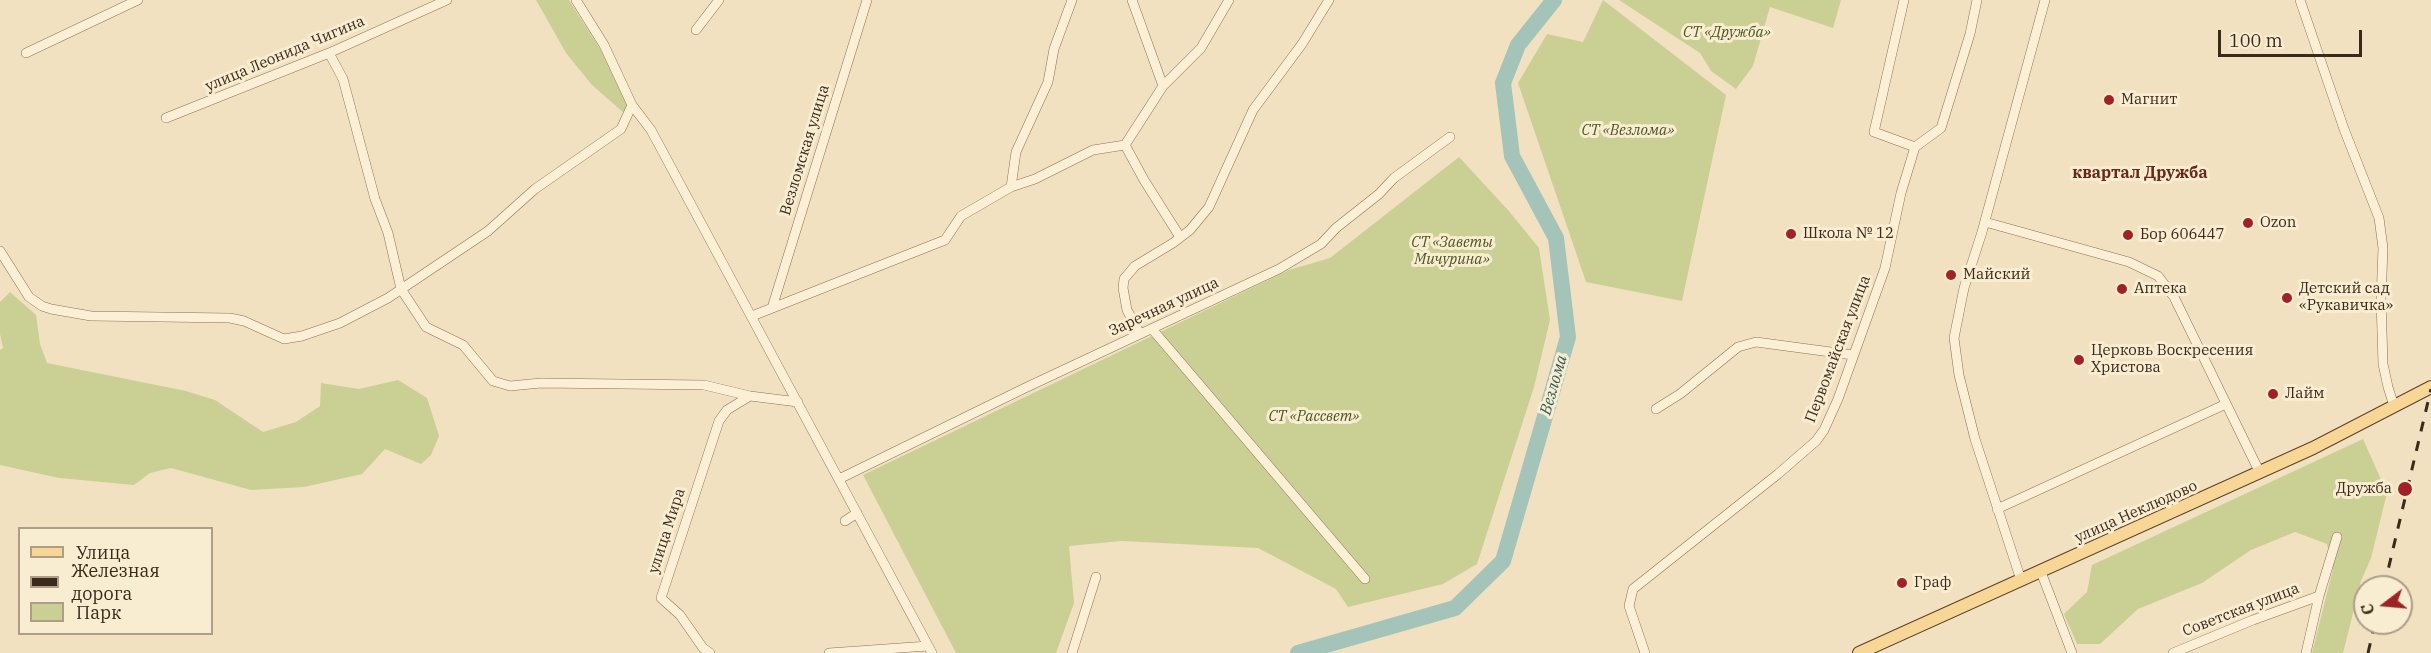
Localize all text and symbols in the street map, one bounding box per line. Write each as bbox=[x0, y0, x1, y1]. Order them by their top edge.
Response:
street label: улица Леонида Чигина bbox=[203, 12, 367, 96]
scale bar bbox=[2221, 18, 2365, 56]
park label: СТ «Дружба» bbox=[1683, 24, 1771, 42]
text: 100 m bbox=[2229, 29, 2283, 52]
street label: Везломская улица bbox=[777, 82, 833, 218]
place label: Магнит bbox=[2121, 91, 2177, 109]
marker: Магнит bbox=[2102, 93, 2116, 107]
park label: СТ «Везлома» bbox=[1581, 122, 1675, 140]
district label: квартал Дружба bbox=[2072, 163, 2208, 183]
place label: Ozon bbox=[2260, 214, 2296, 232]
marker: Ozon bbox=[2241, 216, 2255, 230]
place label: Школа № 12 bbox=[1803, 225, 1894, 243]
place label: Бор 606447 bbox=[2140, 226, 2224, 244]
marker: Школа № 12 bbox=[1784, 227, 1798, 241]
marker: Бор 606447 bbox=[2121, 228, 2135, 242]
park label: СТ «Заветы Мичурина» bbox=[1411, 234, 1493, 269]
place label: Майский bbox=[1963, 266, 2030, 284]
marker: Майский bbox=[1944, 268, 1958, 282]
street label: Первомайская улица bbox=[1802, 273, 1874, 425]
street label: Заречная улица bbox=[1106, 274, 1222, 340]
place label: Аптека bbox=[2134, 280, 2187, 298]
place label: Детский сад «Рукавичка» bbox=[2299, 280, 2393, 315]
marker: Аптека bbox=[2115, 282, 2129, 296]
marker: Детский сад «Рукавичка» bbox=[2280, 291, 2294, 305]
place label: Церковь Воскресения Христова bbox=[2091, 342, 2253, 377]
water label: Везлома bbox=[1536, 353, 1572, 417]
marker: Церковь Воскресения Христова bbox=[2072, 353, 2086, 367]
place label: Лайм bbox=[2285, 385, 2325, 403]
marker: Лайм bbox=[2266, 387, 2280, 401]
park label: СТ «Рассвет» bbox=[1268, 408, 1360, 426]
street label: улица Неклюдово bbox=[2072, 477, 2200, 547]
place label: Дружба bbox=[2336, 480, 2392, 498]
marker: Дружба bbox=[2396, 480, 2414, 498]
street label: улица Мира bbox=[645, 486, 689, 576]
legend bbox=[18, 527, 213, 635]
text: Улица bbox=[76, 541, 130, 564]
text: Железная дорога bbox=[71, 559, 160, 605]
place label: Граф bbox=[1914, 574, 1951, 592]
north arrow bbox=[2353, 575, 2413, 635]
marker: Граф bbox=[1895, 576, 1909, 590]
street label: Советская улица bbox=[2180, 579, 2302, 641]
text: Парк bbox=[76, 601, 122, 624]
text: С bbox=[2357, 602, 2379, 617]

